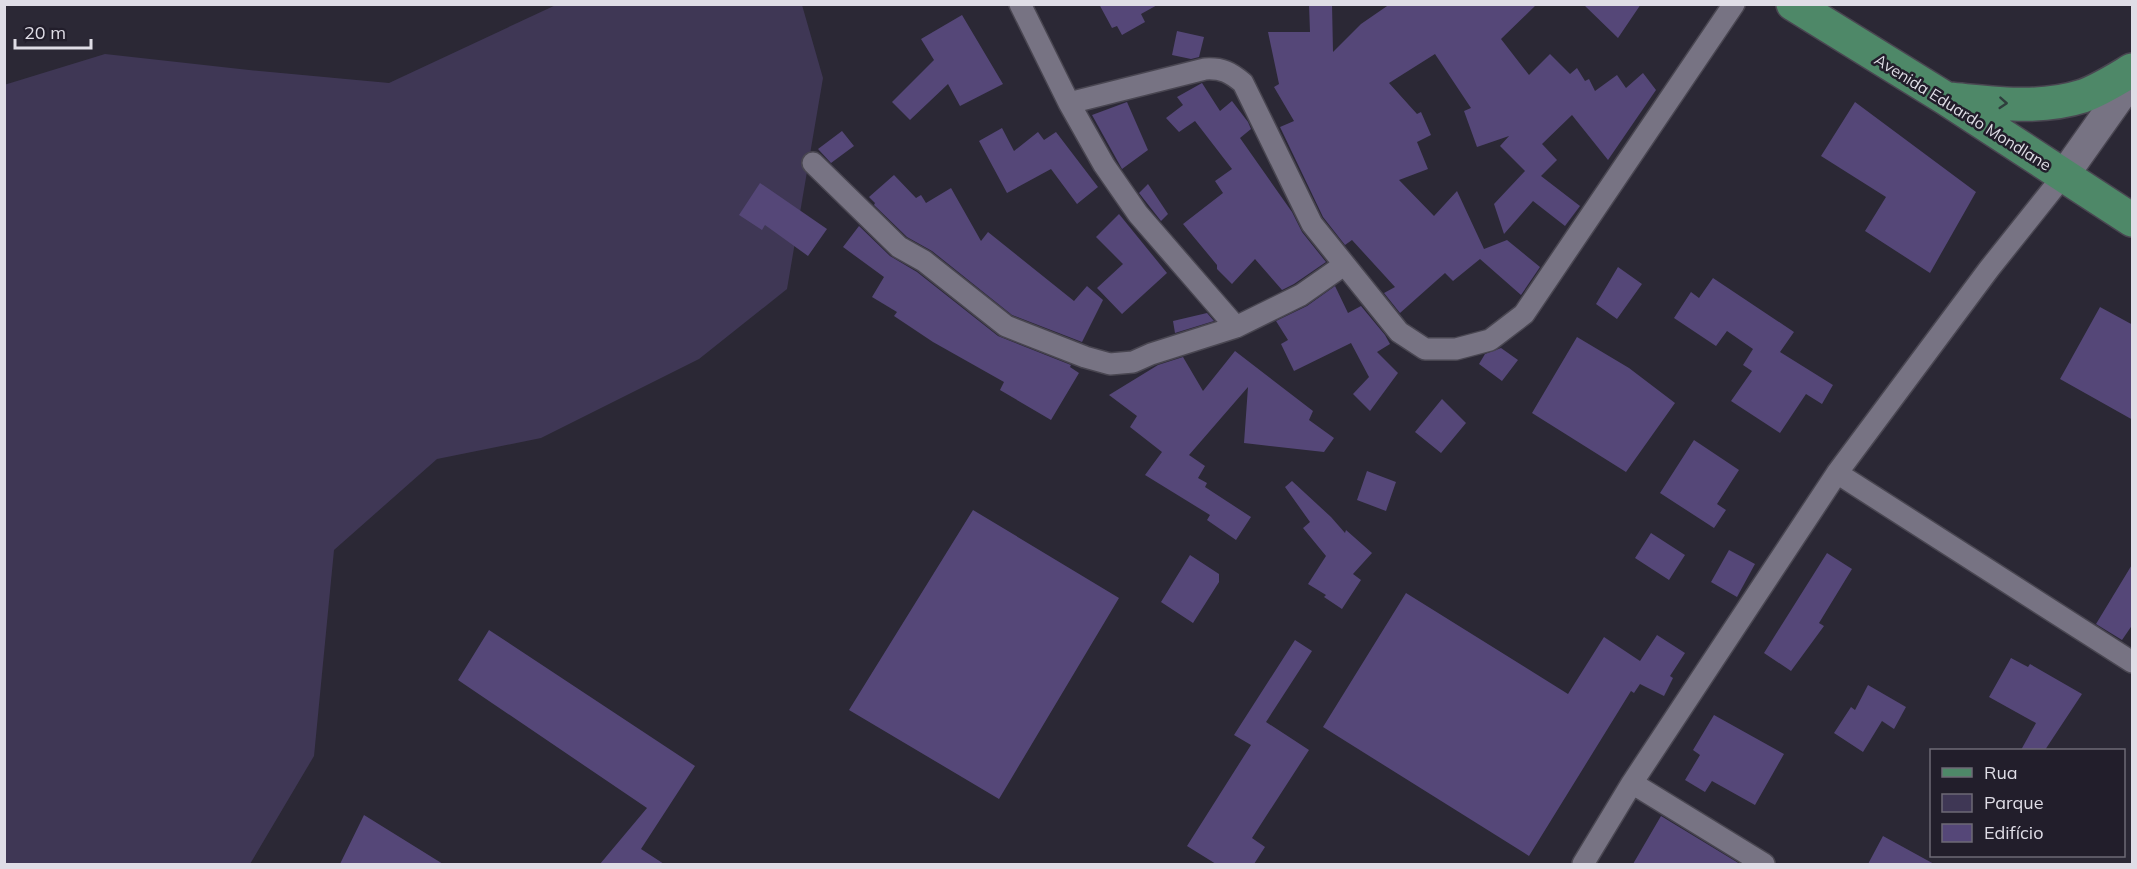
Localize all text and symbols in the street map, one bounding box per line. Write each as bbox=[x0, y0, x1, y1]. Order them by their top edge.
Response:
scale bar bbox=[15, 12, 92, 50]
text: 20 m bbox=[24, 21, 66, 44]
street label: Avenida Eduardo Mondlane bbox=[1871, 49, 2055, 175]
one-way arrow bbox=[1998, 97, 2007, 110]
legend bbox=[1930, 749, 2125, 857]
text: Rua bbox=[1984, 761, 2018, 784]
text: Parque bbox=[1984, 791, 2043, 814]
text: Edifício bbox=[1984, 821, 2043, 844]

